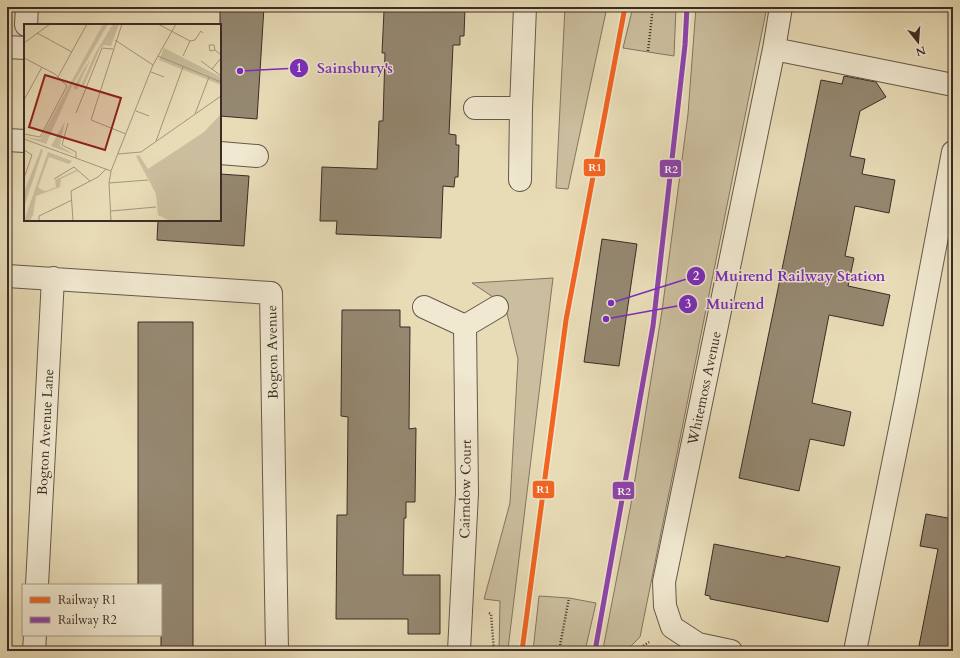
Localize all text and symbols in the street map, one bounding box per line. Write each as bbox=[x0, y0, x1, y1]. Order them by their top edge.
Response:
north arrow bbox=[898, 22, 938, 62]
inset map bbox=[24, 24, 221, 221]
text: N bbox=[914, 43, 928, 60]
callout: Sainsbury's bbox=[289, 55, 401, 82]
text: Sainsbury's bbox=[317, 58, 393, 78]
text: 1 bbox=[296, 60, 302, 76]
line badge: R1 bbox=[583, 158, 606, 177]
line badge: R2 bbox=[659, 159, 682, 178]
text: R1 bbox=[588, 160, 602, 175]
text: R2 bbox=[664, 162, 678, 177]
callout: Muirend Railway Station bbox=[686, 263, 893, 290]
text: Muirend Railway Station bbox=[715, 266, 886, 286]
text: 2 bbox=[693, 268, 699, 284]
callout: Muirend bbox=[678, 290, 772, 317]
text: Muirend bbox=[706, 294, 765, 314]
text: 3 bbox=[685, 296, 691, 312]
street label: Bogton Avenue bbox=[262, 305, 283, 399]
street label: Whitemoss Avenue bbox=[683, 329, 726, 448]
street label: Bogton Avenue Lane bbox=[33, 368, 58, 496]
street label: Cairndow Court bbox=[455, 439, 476, 539]
line badge: R1 bbox=[532, 480, 555, 499]
line badge: R2 bbox=[612, 481, 635, 500]
text: R1 bbox=[536, 482, 550, 497]
text: R2 bbox=[617, 484, 631, 499]
legend bbox=[22, 584, 162, 636]
text: Railway R1 bbox=[58, 592, 117, 608]
text: Railway R2 bbox=[58, 612, 117, 628]

